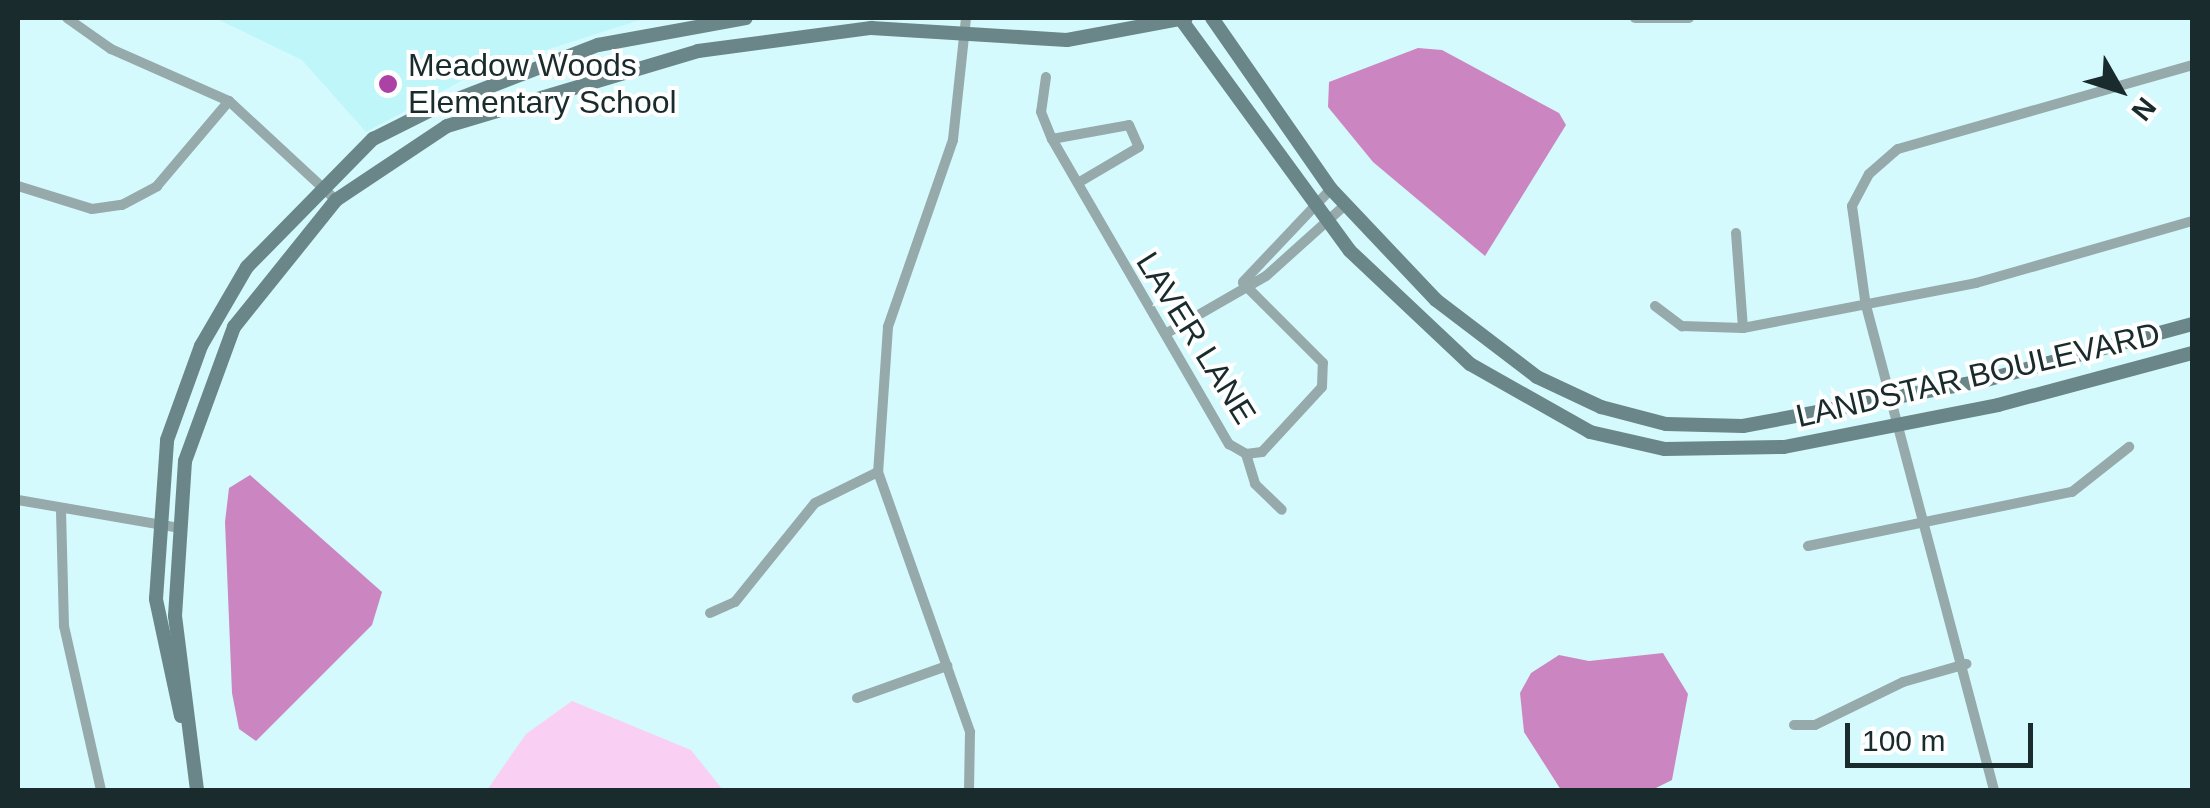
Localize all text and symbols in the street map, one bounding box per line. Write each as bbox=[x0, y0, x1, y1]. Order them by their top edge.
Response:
north arrow bbox=[2070, 40, 2170, 140]
place label: Meadow Woods Elementary School bbox=[408, 47, 677, 122]
marker: Meadow Woods Elementary School bbox=[377, 73, 399, 95]
text: N bbox=[2125, 92, 2162, 127]
street label: LAVER LANE bbox=[1128, 245, 1264, 431]
street label: LANDSTAR BOULEVARD bbox=[1792, 314, 2164, 436]
scale bar bbox=[1850, 703, 2038, 765]
text: 100 m bbox=[1862, 724, 1945, 757]

